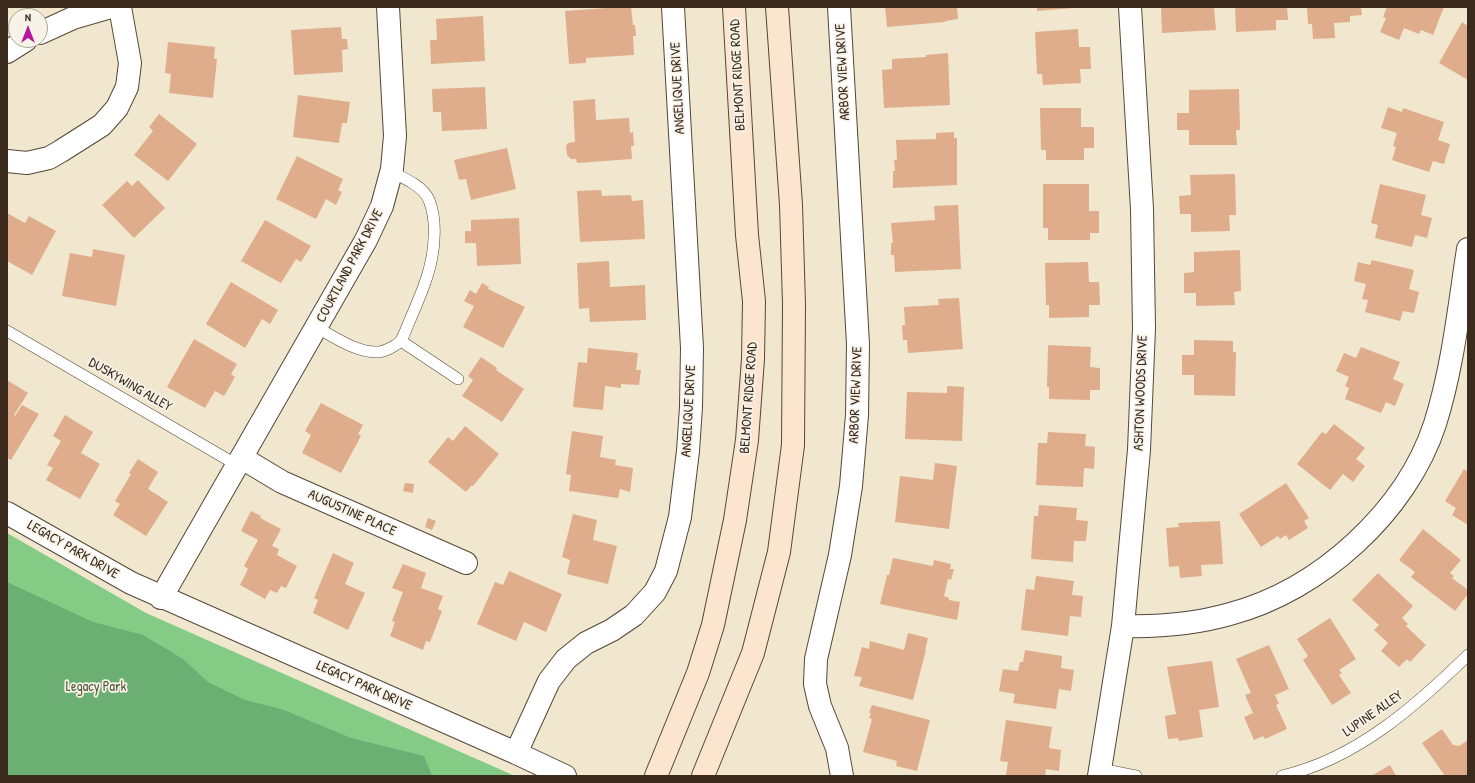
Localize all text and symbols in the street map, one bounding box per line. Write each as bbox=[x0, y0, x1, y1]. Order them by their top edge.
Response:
north arrow bbox=[8, 8, 48, 48]
text: N bbox=[25, 10, 31, 24]
street label: BELMONT RIDGE ROAD bbox=[727, 19, 749, 131]
street label: ARBOR VIEW DRIVE bbox=[832, 23, 854, 121]
street label: ANGELIQUE DRIVE bbox=[667, 41, 689, 135]
street label: COURTLAND PARK DRIVE bbox=[313, 206, 387, 326]
street label: ASHTON WOODS DRIVE bbox=[1131, 335, 1151, 451]
street label: BELMONT RIDGE ROAD bbox=[737, 342, 761, 454]
street label: ARBOR VIEW DRIVE bbox=[846, 346, 866, 444]
street label: DUSKYWING ALLEY bbox=[85, 354, 175, 416]
street label: ANGELIQUE DRIVE bbox=[678, 364, 700, 458]
street label: AUGUSTINE PLACE bbox=[305, 486, 399, 540]
street label: LEGACY PARK DRIVE bbox=[24, 517, 122, 583]
street label: LEGACY PARK DRIVE bbox=[314, 657, 414, 715]
park label: Legacy Park bbox=[66, 679, 126, 695]
street label: LUPINE ALLEY bbox=[1340, 687, 1406, 741]

